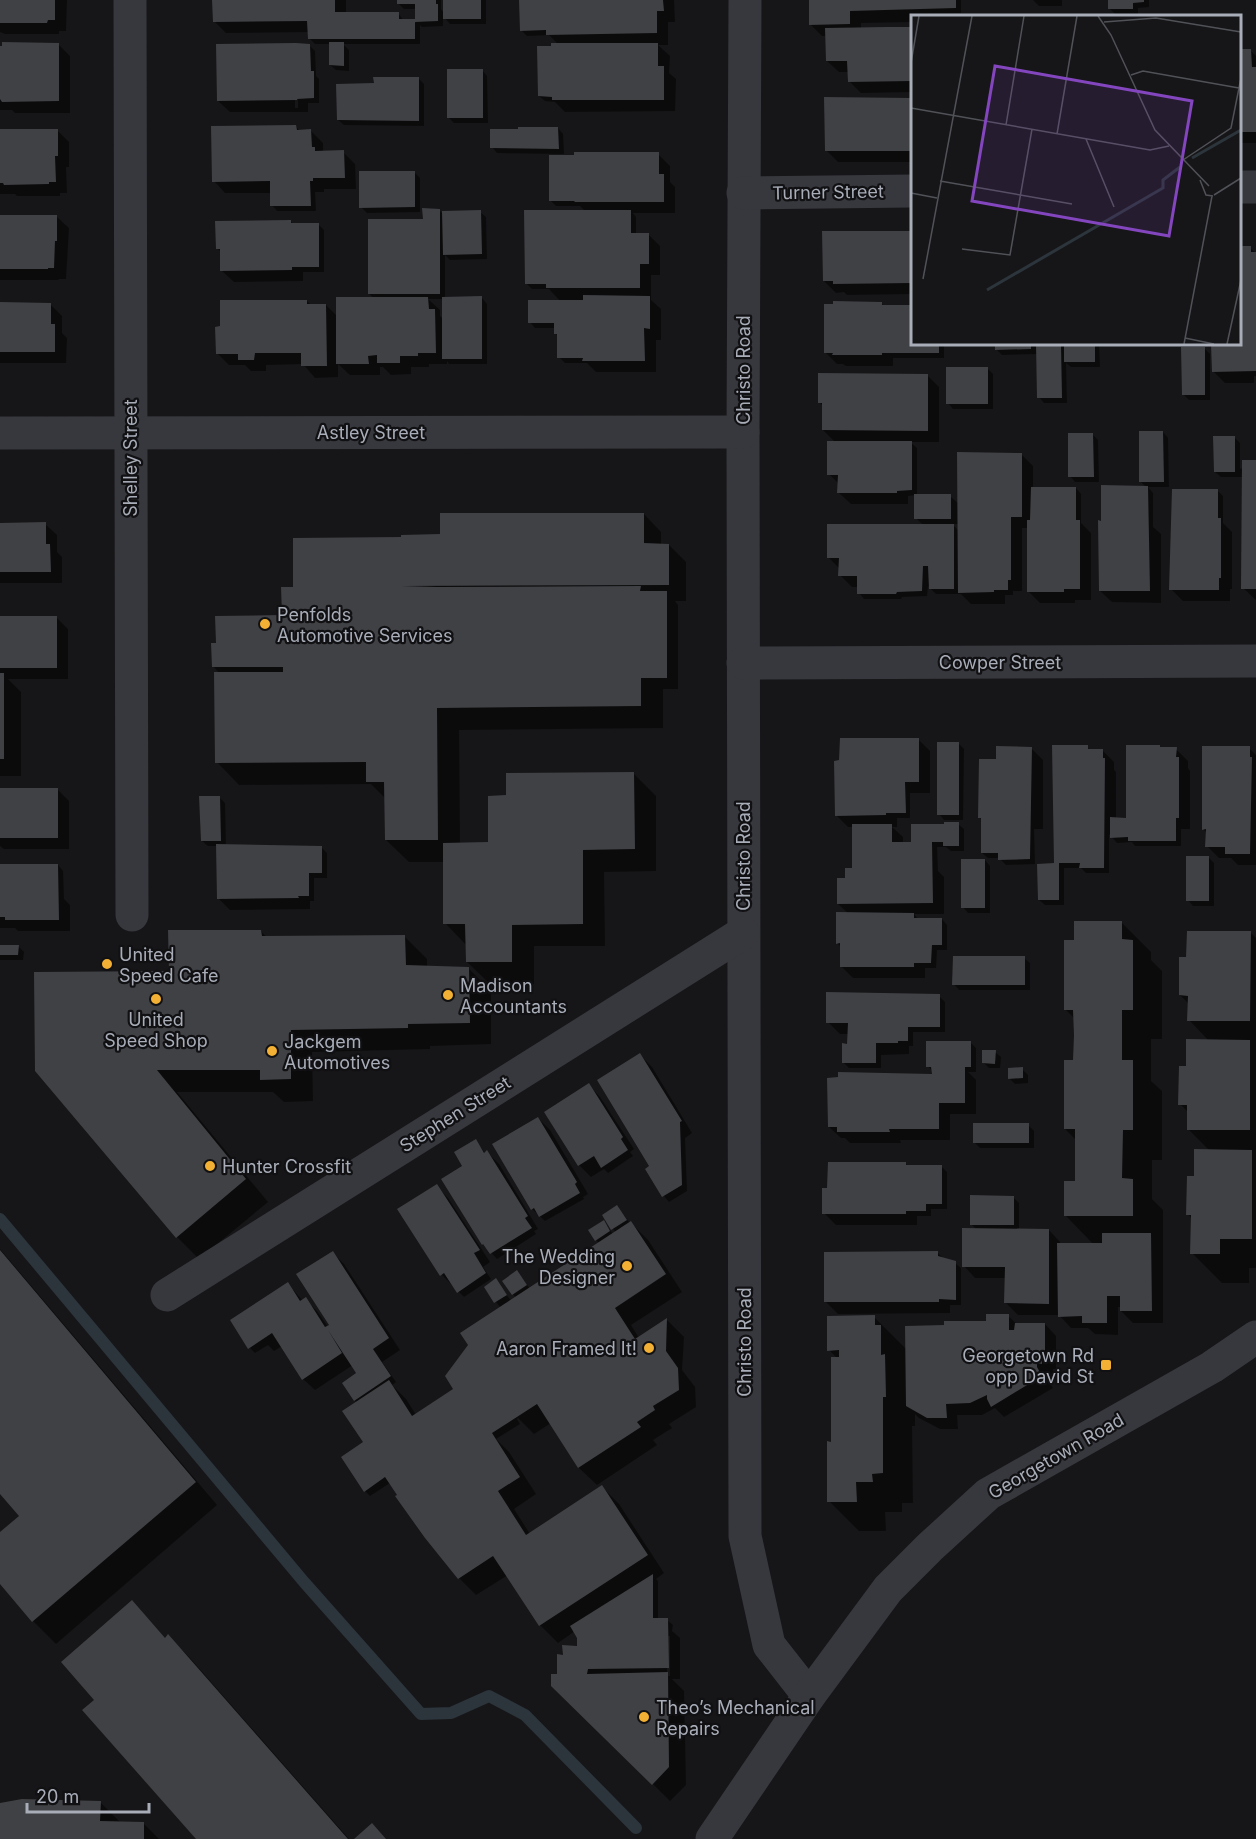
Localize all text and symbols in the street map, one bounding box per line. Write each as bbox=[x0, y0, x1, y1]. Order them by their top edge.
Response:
inset map bbox=[911, 15, 1241, 345]
street label: Turner Street bbox=[772, 181, 884, 203]
street label: Christo Road bbox=[733, 315, 754, 425]
street label: Shelley Street bbox=[120, 399, 141, 517]
street label: Astley Street bbox=[317, 422, 425, 443]
place label: Penfolds Automotive Services bbox=[277, 604, 453, 646]
marker: Penfolds Automotive Services bbox=[258, 617, 272, 631]
street label: Cowper Street bbox=[939, 652, 1061, 673]
street label: Christo Road bbox=[733, 801, 754, 911]
place label: United Speed Cafe bbox=[119, 944, 219, 986]
marker: United Speed Cafe bbox=[100, 957, 114, 971]
place label: Madison Accountants bbox=[460, 975, 567, 1017]
marker: Madison Accountants bbox=[441, 988, 455, 1002]
marker: United Speed Shop bbox=[149, 992, 163, 1006]
place label: United Speed Shop bbox=[104, 1009, 208, 1051]
place label: Jackgem Automotives bbox=[284, 1031, 390, 1073]
marker: Jackgem Automotives bbox=[265, 1044, 279, 1058]
street label: Stephen Street bbox=[396, 1072, 514, 1156]
place label: Hunter Crossfit bbox=[222, 1156, 351, 1177]
marker: Hunter Crossfit bbox=[203, 1159, 217, 1173]
place label: The Wedding Designer bbox=[502, 1246, 615, 1288]
marker: The Wedding Designer bbox=[620, 1259, 634, 1273]
street label: Christo Road bbox=[734, 1287, 755, 1397]
place label: Aaron Framed It! bbox=[496, 1338, 637, 1359]
marker: Aaron Framed It! bbox=[642, 1341, 656, 1355]
place label: Georgetown Rd opp David St bbox=[962, 1345, 1094, 1387]
marker: Georgetown Rd opp David St bbox=[1099, 1358, 1113, 1372]
street label: Georgetown Road bbox=[985, 1409, 1127, 1503]
place label: Theo’s Mechanical Repairs bbox=[656, 1697, 815, 1739]
marker: Theo’s Mechanical Repairs bbox=[637, 1710, 651, 1724]
scale bar bbox=[27, 1776, 148, 1814]
text: 20 m bbox=[36, 1786, 79, 1807]

